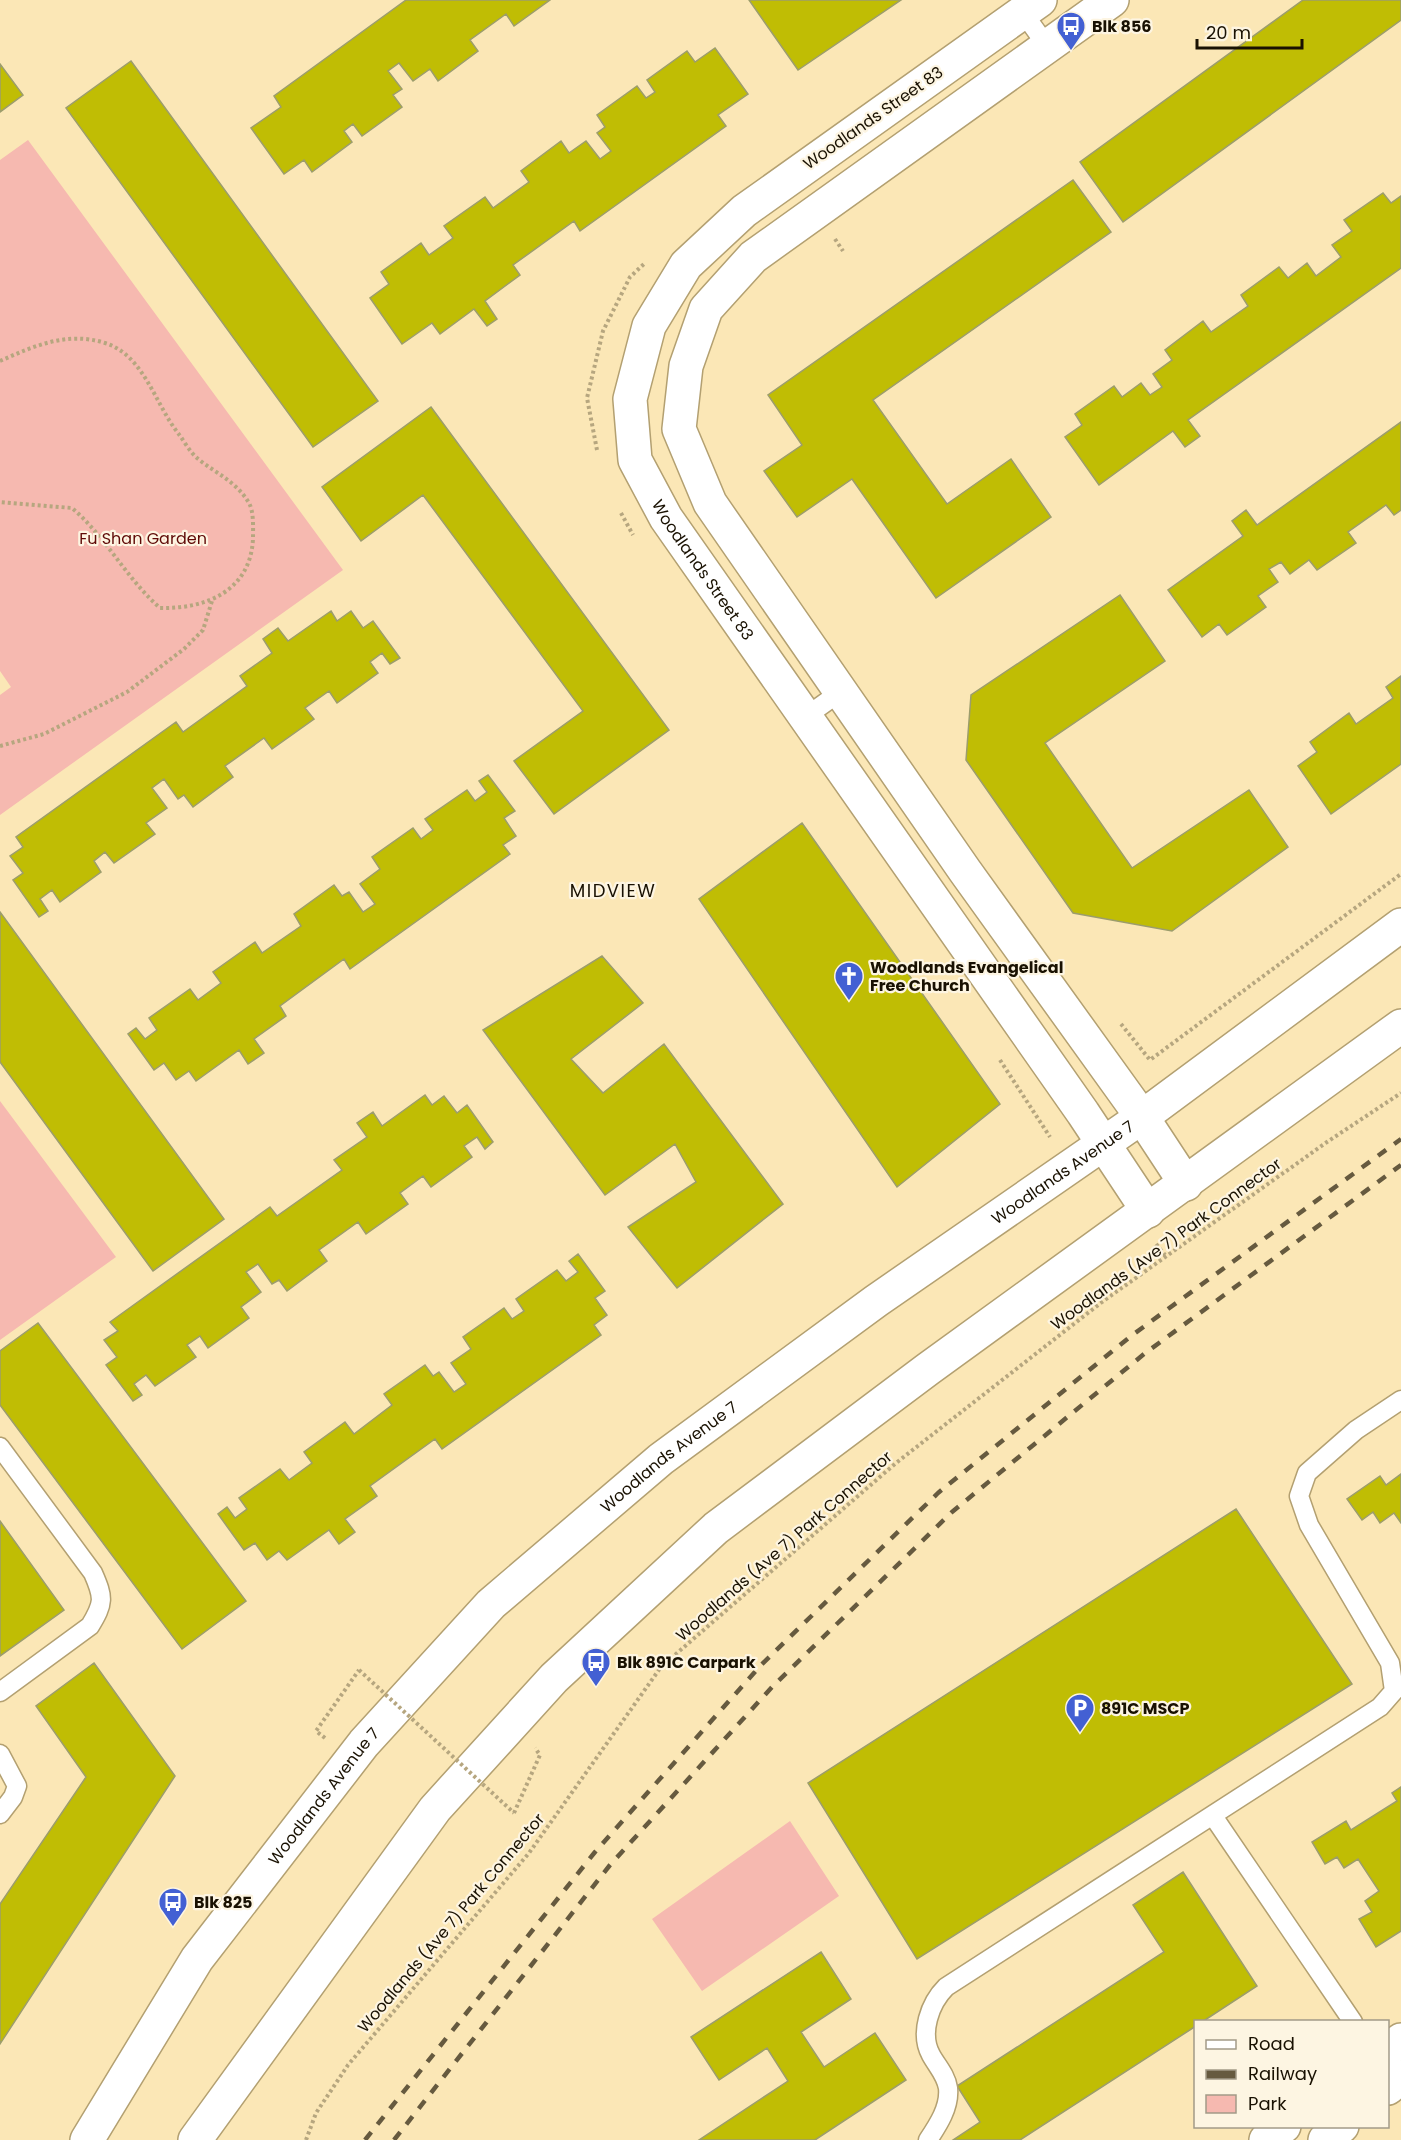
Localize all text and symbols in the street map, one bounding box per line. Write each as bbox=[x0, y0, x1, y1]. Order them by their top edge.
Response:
bus stop icon: Blk 856 bbox=[1055, 10, 1087, 52]
scale bar bbox=[1197, 12, 1302, 50]
place label: Blk 856 bbox=[1092, 15, 1152, 38]
text: 20 m bbox=[1206, 20, 1251, 45]
street label: Woodlands Street 83 bbox=[798, 61, 948, 175]
street label: Woodlands Street 83 bbox=[647, 495, 760, 645]
park label: Fu Shan Garden bbox=[79, 527, 207, 550]
district label: MIDVIEW bbox=[570, 878, 656, 903]
place label: Woodlands Evangelical Free Church bbox=[870, 956, 1063, 997]
church icon: Woodlands Evangelical Free Church bbox=[833, 960, 865, 1002]
street label: Woodlands Avenue 7 bbox=[987, 1115, 1138, 1229]
street label: Woodlands (Ave 7) Park Connector bbox=[1046, 1152, 1286, 1336]
street label: Woodlands Avenue 7 bbox=[595, 1395, 742, 1518]
street label: Woodlands (Ave 7) Park Connector bbox=[671, 1445, 897, 1647]
bus stop icon: Blk 891C Carpark bbox=[580, 1646, 612, 1688]
place label: Blk 891C Carpark bbox=[617, 1651, 756, 1674]
parking icon: 891C MSCP bbox=[1064, 1692, 1096, 1734]
place label: 891C MSCP bbox=[1101, 1697, 1190, 1720]
street label: Woodlands Avenue 7 bbox=[262, 1722, 384, 1870]
street label: Woodlands (Ave 7) Park Connector bbox=[352, 1808, 550, 2038]
bus stop icon: Blk 825 bbox=[157, 1886, 189, 1928]
place label: Blk 825 bbox=[194, 1891, 252, 1914]
legend bbox=[1194, 2020, 1389, 2128]
text: Road bbox=[1248, 2031, 1295, 2056]
text: Railway bbox=[1248, 2061, 1317, 2086]
text: Park bbox=[1248, 2091, 1287, 2116]

